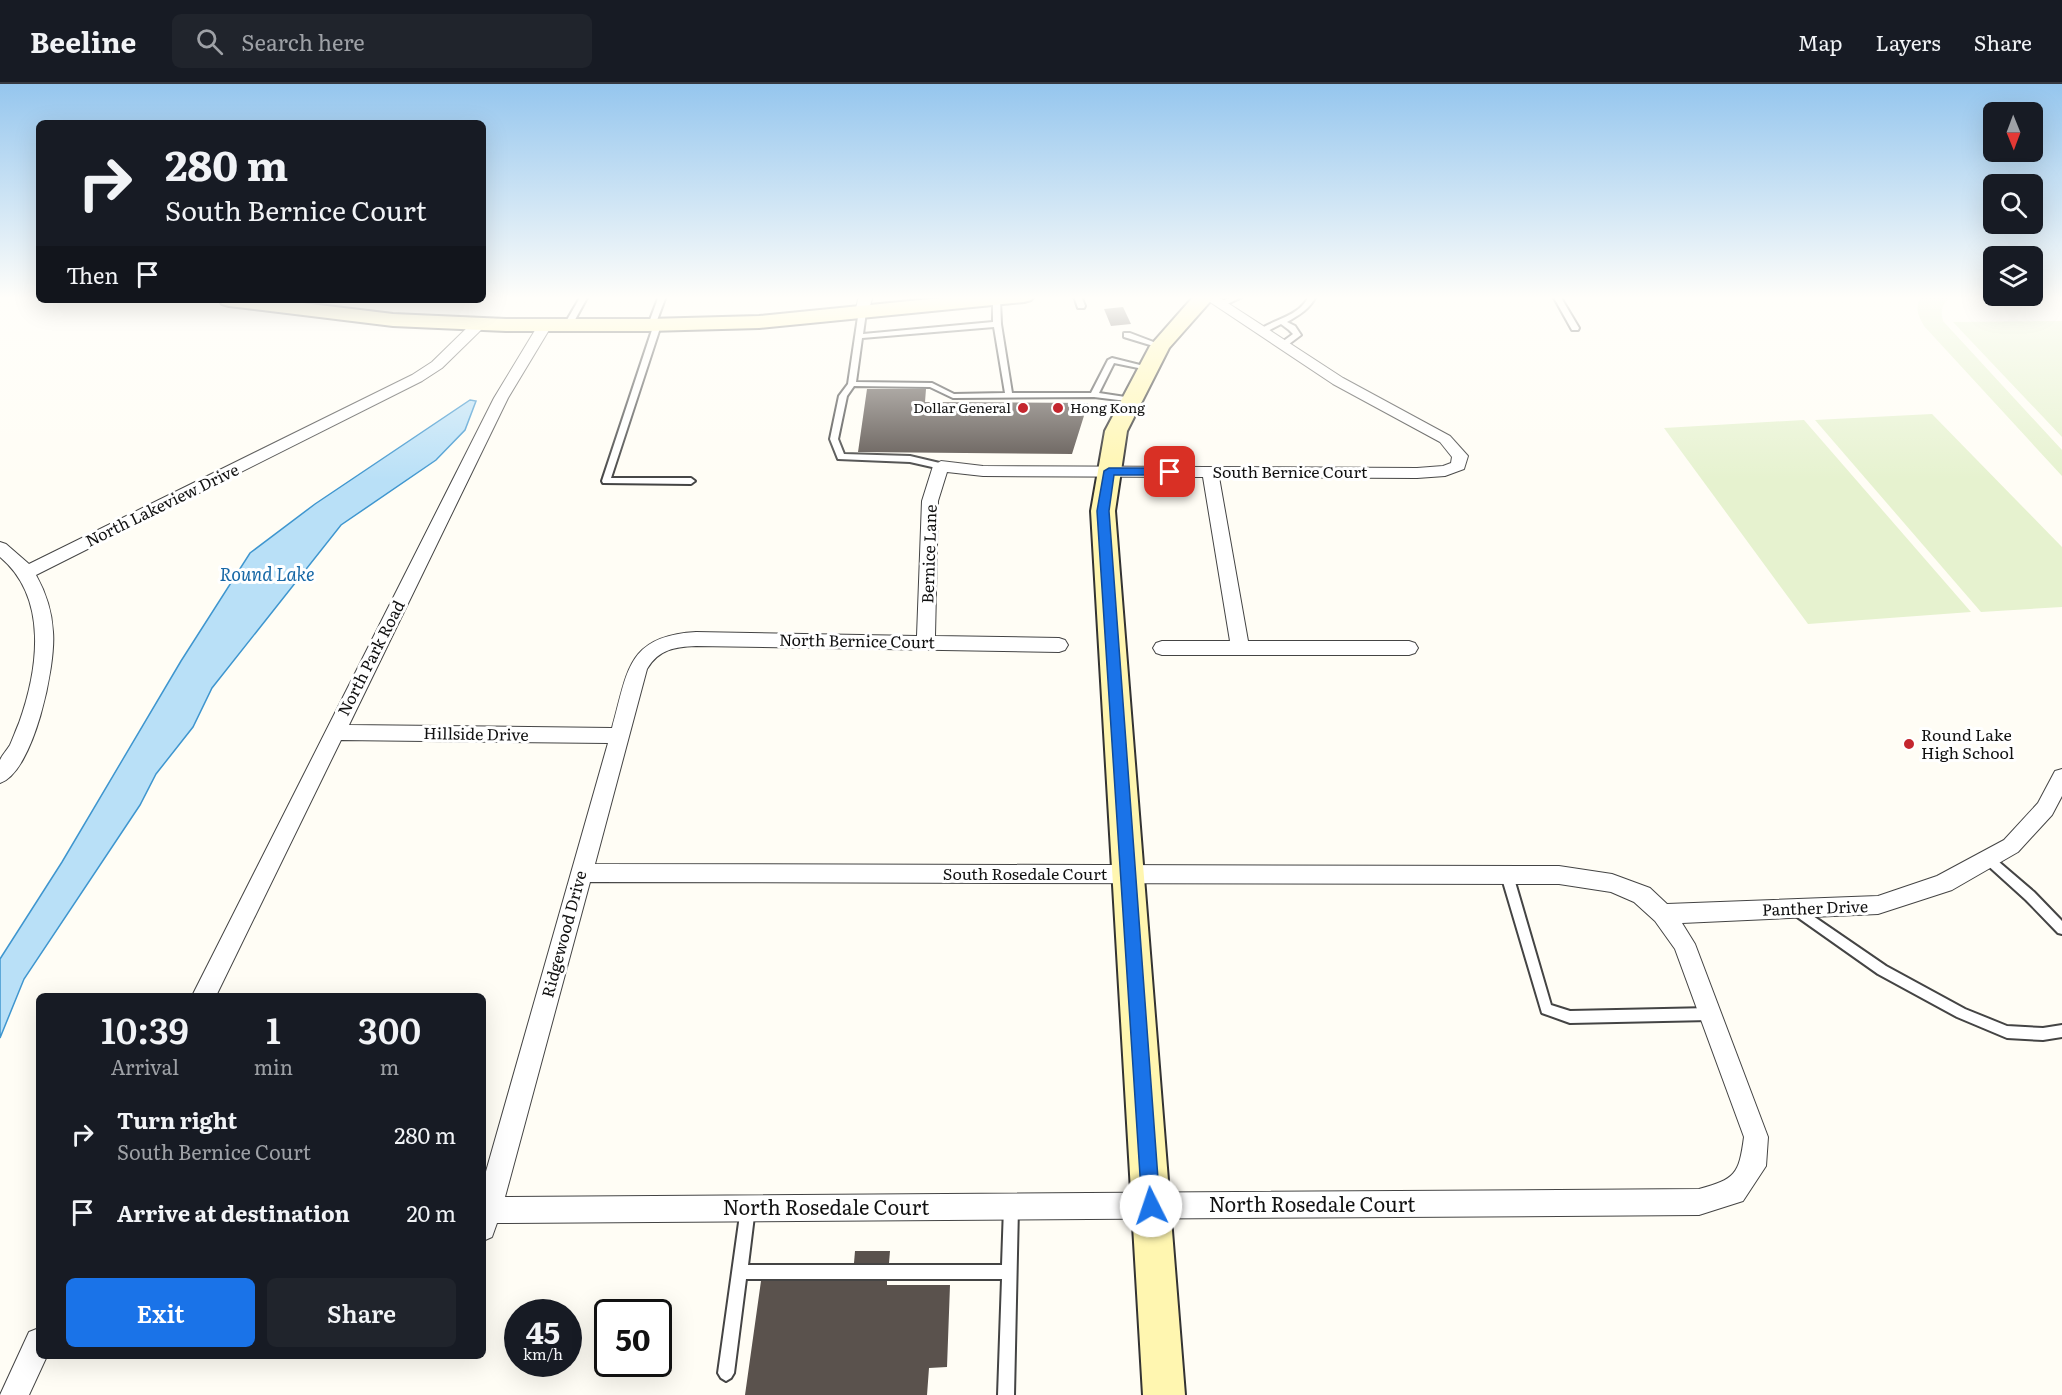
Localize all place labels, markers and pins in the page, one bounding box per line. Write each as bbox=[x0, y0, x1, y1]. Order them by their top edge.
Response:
place label: Dollar General bbox=[913, 397, 1011, 417]
place label: Hong Kong bbox=[1070, 397, 1145, 417]
marker: Dollar General bbox=[1016, 401, 1030, 415]
marker: Hong Kong bbox=[1051, 401, 1065, 415]
pin bbox=[1144, 446, 1195, 497]
place label: Round Lake High School bbox=[1921, 722, 2014, 764]
marker: Round Lake High School bbox=[1902, 737, 1916, 751]

